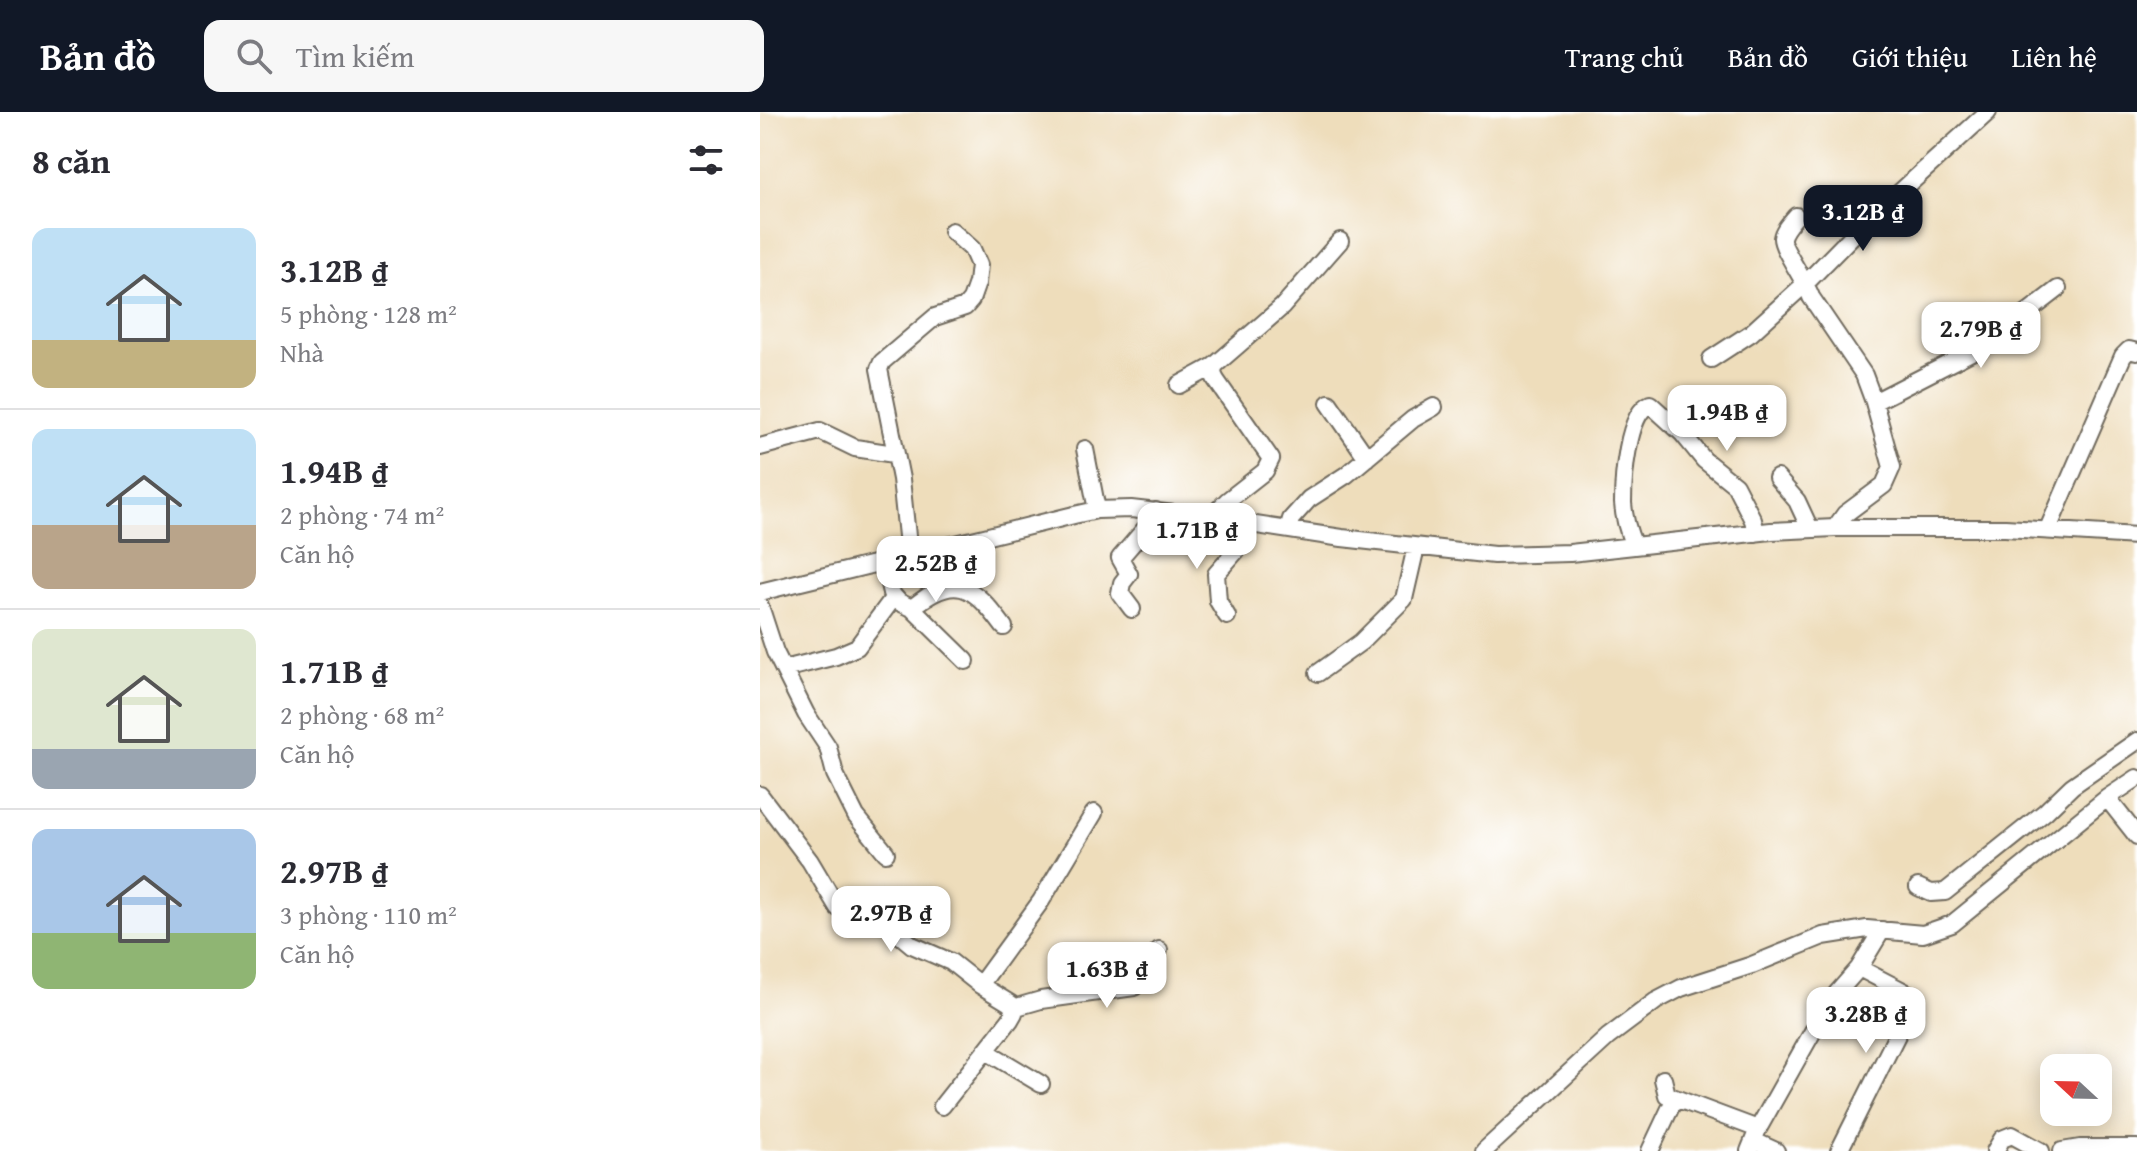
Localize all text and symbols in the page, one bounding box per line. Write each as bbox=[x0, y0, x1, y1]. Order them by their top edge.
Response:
search box bbox=[204, 20, 764, 92]
text: Bản đồ bbox=[40, 28, 156, 84]
icon: search bbox=[232, 34, 276, 78]
text: Tìm kiếm bbox=[296, 34, 414, 78]
text: Trang chủ bbox=[1565, 36, 1684, 77]
text: Bản đồ bbox=[1728, 36, 1808, 77]
text: Giới thiệu bbox=[1852, 36, 1968, 77]
text: Liên hệ bbox=[2012, 36, 2097, 77]
text: 8 căn bbox=[32, 136, 110, 185]
icon: filters bbox=[684, 138, 728, 182]
pin: 3.12B ₫ bbox=[1789, 185, 1937, 253]
text: 3.12B ₫ bbox=[1821, 191, 1905, 230]
text: 3.12B ₫ bbox=[280, 245, 389, 294]
icon: home bbox=[96, 260, 192, 356]
text: 5 phòng · 128 m² bbox=[280, 294, 457, 333]
pin: 2.79B ₫ bbox=[1907, 302, 2055, 370]
text: 2.79B ₫ bbox=[1939, 308, 2023, 347]
text: Nhà bbox=[280, 333, 324, 372]
pin: 1.94B ₫ bbox=[1653, 385, 1801, 453]
text: 1.94B ₫ bbox=[1685, 391, 1769, 430]
text: 1.94B ₫ bbox=[280, 446, 389, 495]
icon: home bbox=[96, 461, 192, 557]
text: 2 phòng · 74 m² bbox=[280, 495, 444, 534]
pin: 1.71B ₫ bbox=[1123, 503, 1271, 571]
text: 1.71B ₫ bbox=[1155, 509, 1239, 548]
text: Căn hộ bbox=[280, 534, 355, 573]
pin: 2.52B ₫ bbox=[862, 536, 1010, 604]
text: 2.52B ₫ bbox=[894, 542, 978, 581]
text: 1.71B ₫ bbox=[280, 646, 389, 695]
icon: home bbox=[96, 661, 192, 757]
text: 2 phòng · 68 m² bbox=[280, 695, 444, 734]
text: Căn hộ bbox=[280, 734, 355, 773]
text: 2.97B ₫ bbox=[280, 846, 389, 895]
icon: home bbox=[96, 861, 192, 957]
pin: 2.97B ₫ bbox=[817, 886, 965, 954]
text: 2.97B ₫ bbox=[849, 892, 933, 931]
text: 3 phòng · 110 m² bbox=[280, 895, 457, 934]
text: Căn hộ bbox=[280, 934, 355, 973]
pin: 1.63B ₫ bbox=[1033, 942, 1181, 1010]
text: 1.63B ₫ bbox=[1065, 948, 1149, 987]
pin: 3.28B ₫ bbox=[1792, 987, 1940, 1055]
text: 3.28B ₫ bbox=[1824, 993, 1908, 1032]
north arrow bbox=[2040, 1054, 2112, 1126]
map controls bbox=[2040, 1054, 2112, 1126]

